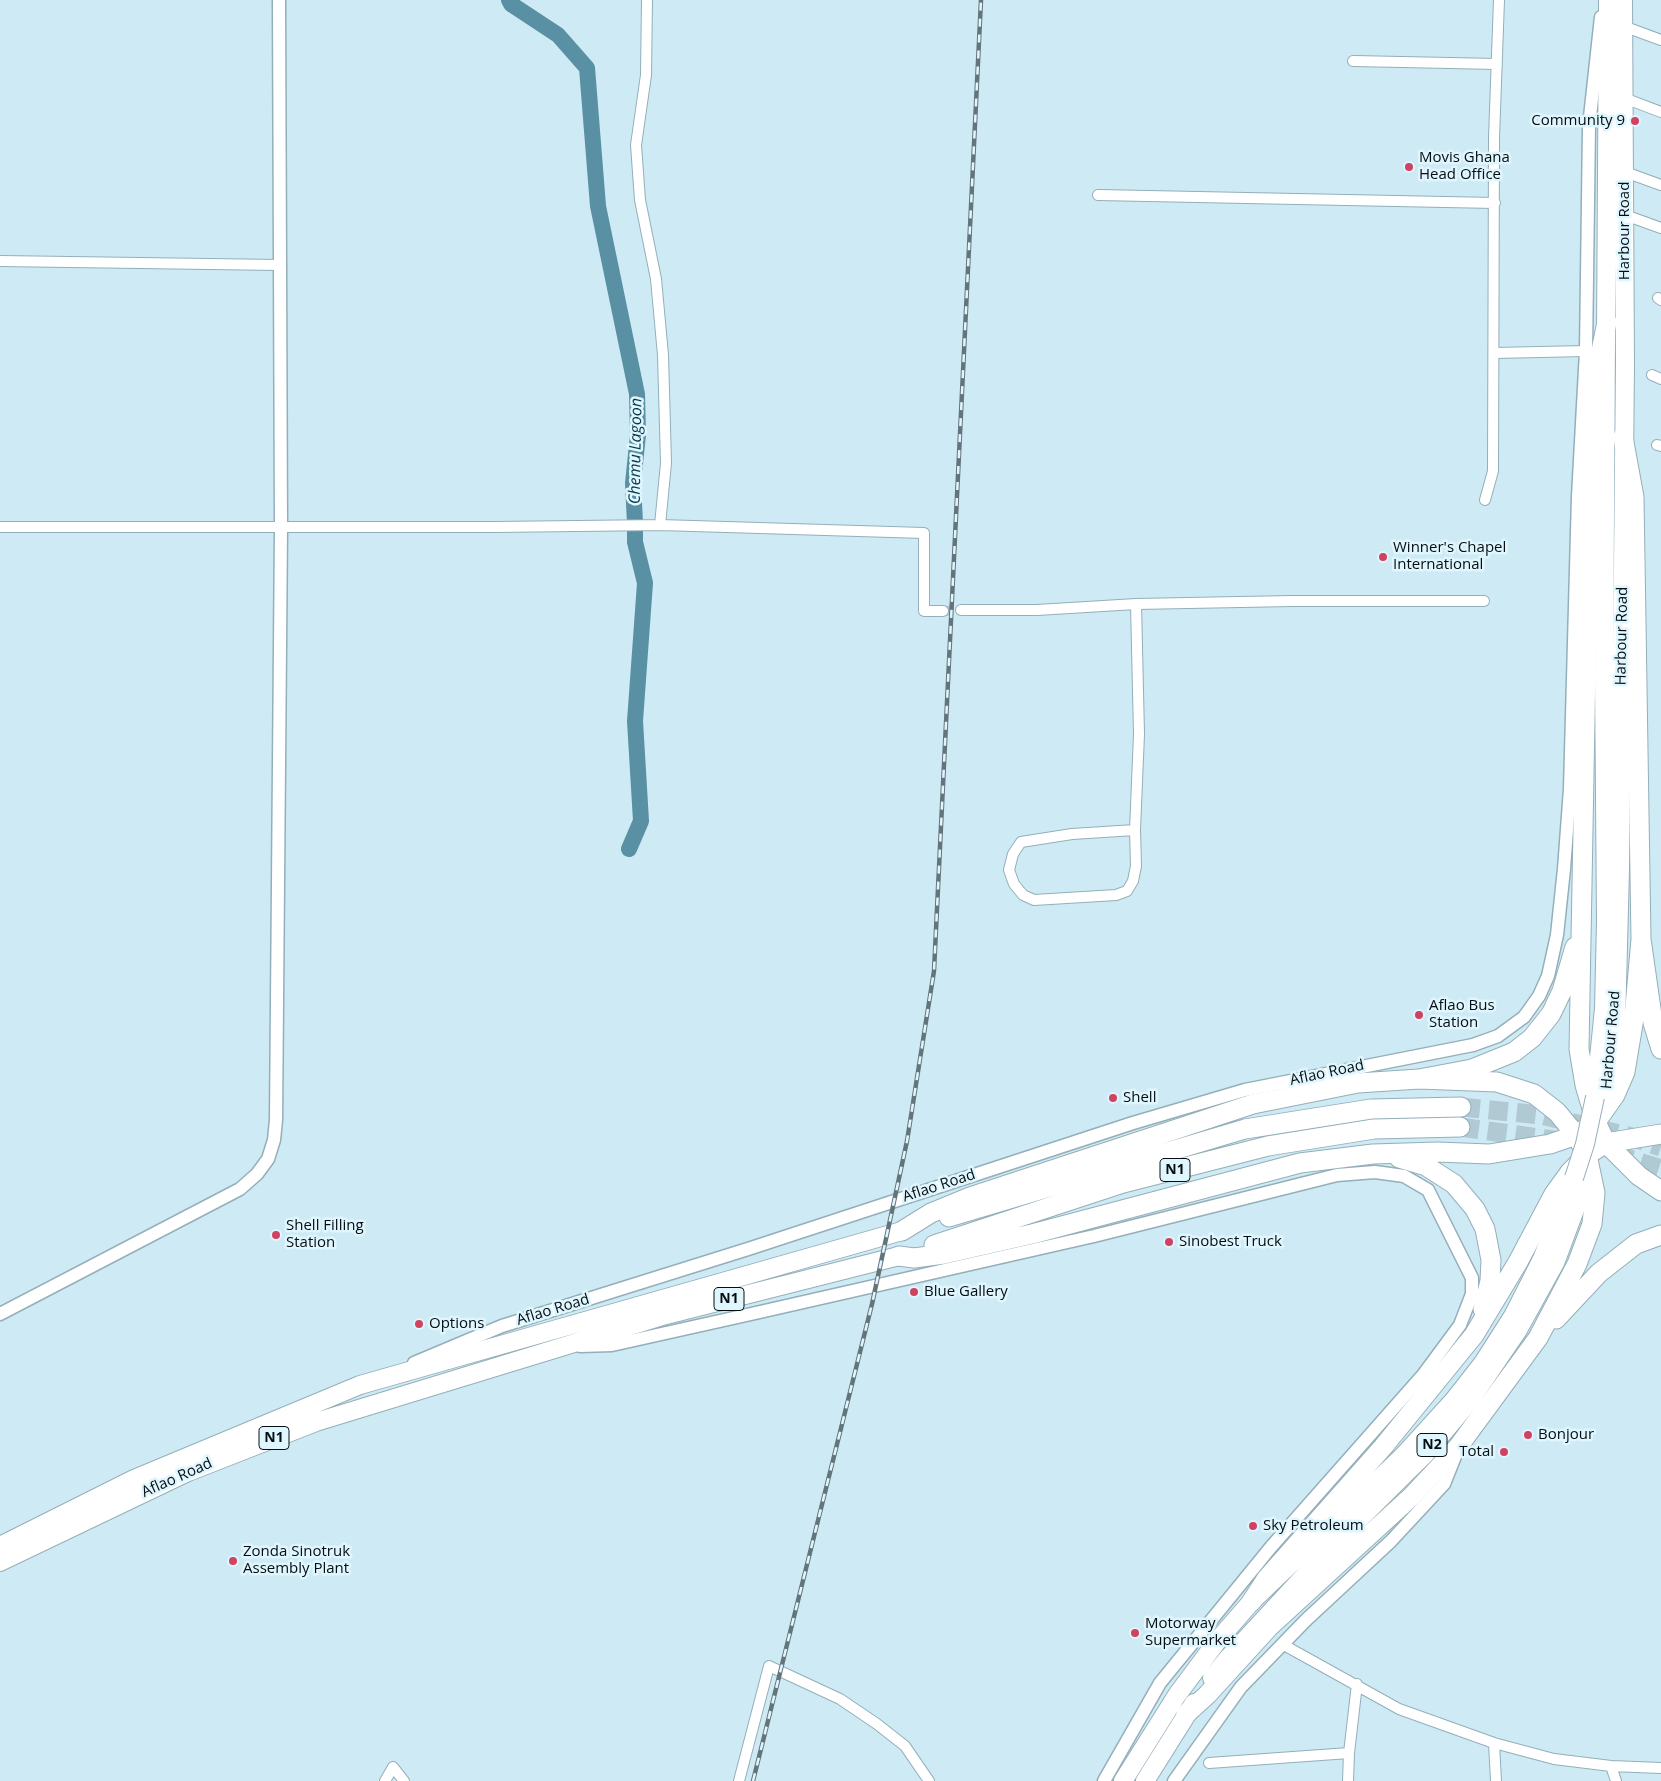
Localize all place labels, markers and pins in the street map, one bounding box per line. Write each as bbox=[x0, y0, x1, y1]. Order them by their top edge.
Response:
place label: Community 9 bbox=[1531, 112, 1625, 130]
marker: Community 9 bbox=[1629, 115, 1641, 127]
place label: Movis Ghana Head Office bbox=[1419, 149, 1510, 184]
marker: Movis Ghana Head Office bbox=[1403, 161, 1415, 173]
place label: Winner's Chapel International bbox=[1393, 539, 1506, 574]
marker: Winner's Chapel International bbox=[1377, 551, 1389, 563]
place label: Aflao Bus Station bbox=[1429, 997, 1495, 1032]
marker: Aflao Bus Station bbox=[1413, 1009, 1425, 1021]
place label: Shell bbox=[1123, 1089, 1156, 1107]
marker: Shell bbox=[1107, 1092, 1119, 1104]
place label: Shell Filling Station bbox=[286, 1217, 364, 1252]
marker: Shell Filling Station bbox=[270, 1229, 282, 1241]
place label: Sinobest Truck bbox=[1179, 1233, 1282, 1251]
marker: Sinobest Truck bbox=[1163, 1236, 1175, 1248]
place label: Blue Gallery bbox=[924, 1283, 1008, 1301]
marker: Blue Gallery bbox=[908, 1286, 920, 1298]
place label: Options bbox=[429, 1315, 484, 1333]
marker: Options bbox=[413, 1318, 425, 1330]
place label: Bonjour bbox=[1538, 1426, 1594, 1444]
marker: Bonjour bbox=[1522, 1429, 1534, 1441]
place label: Total bbox=[1459, 1443, 1494, 1461]
marker: Total bbox=[1498, 1446, 1510, 1458]
place label: Sky Petroleum bbox=[1263, 1517, 1364, 1535]
marker: Sky Petroleum bbox=[1247, 1520, 1259, 1532]
place label: Zonda Sinotruk Assembly Plant bbox=[243, 1543, 350, 1578]
marker: Zonda Sinotruk Assembly Plant bbox=[227, 1555, 239, 1567]
place label: Motorway Supermarket bbox=[1145, 1615, 1236, 1650]
marker: Motorway Supermarket bbox=[1129, 1627, 1141, 1639]

